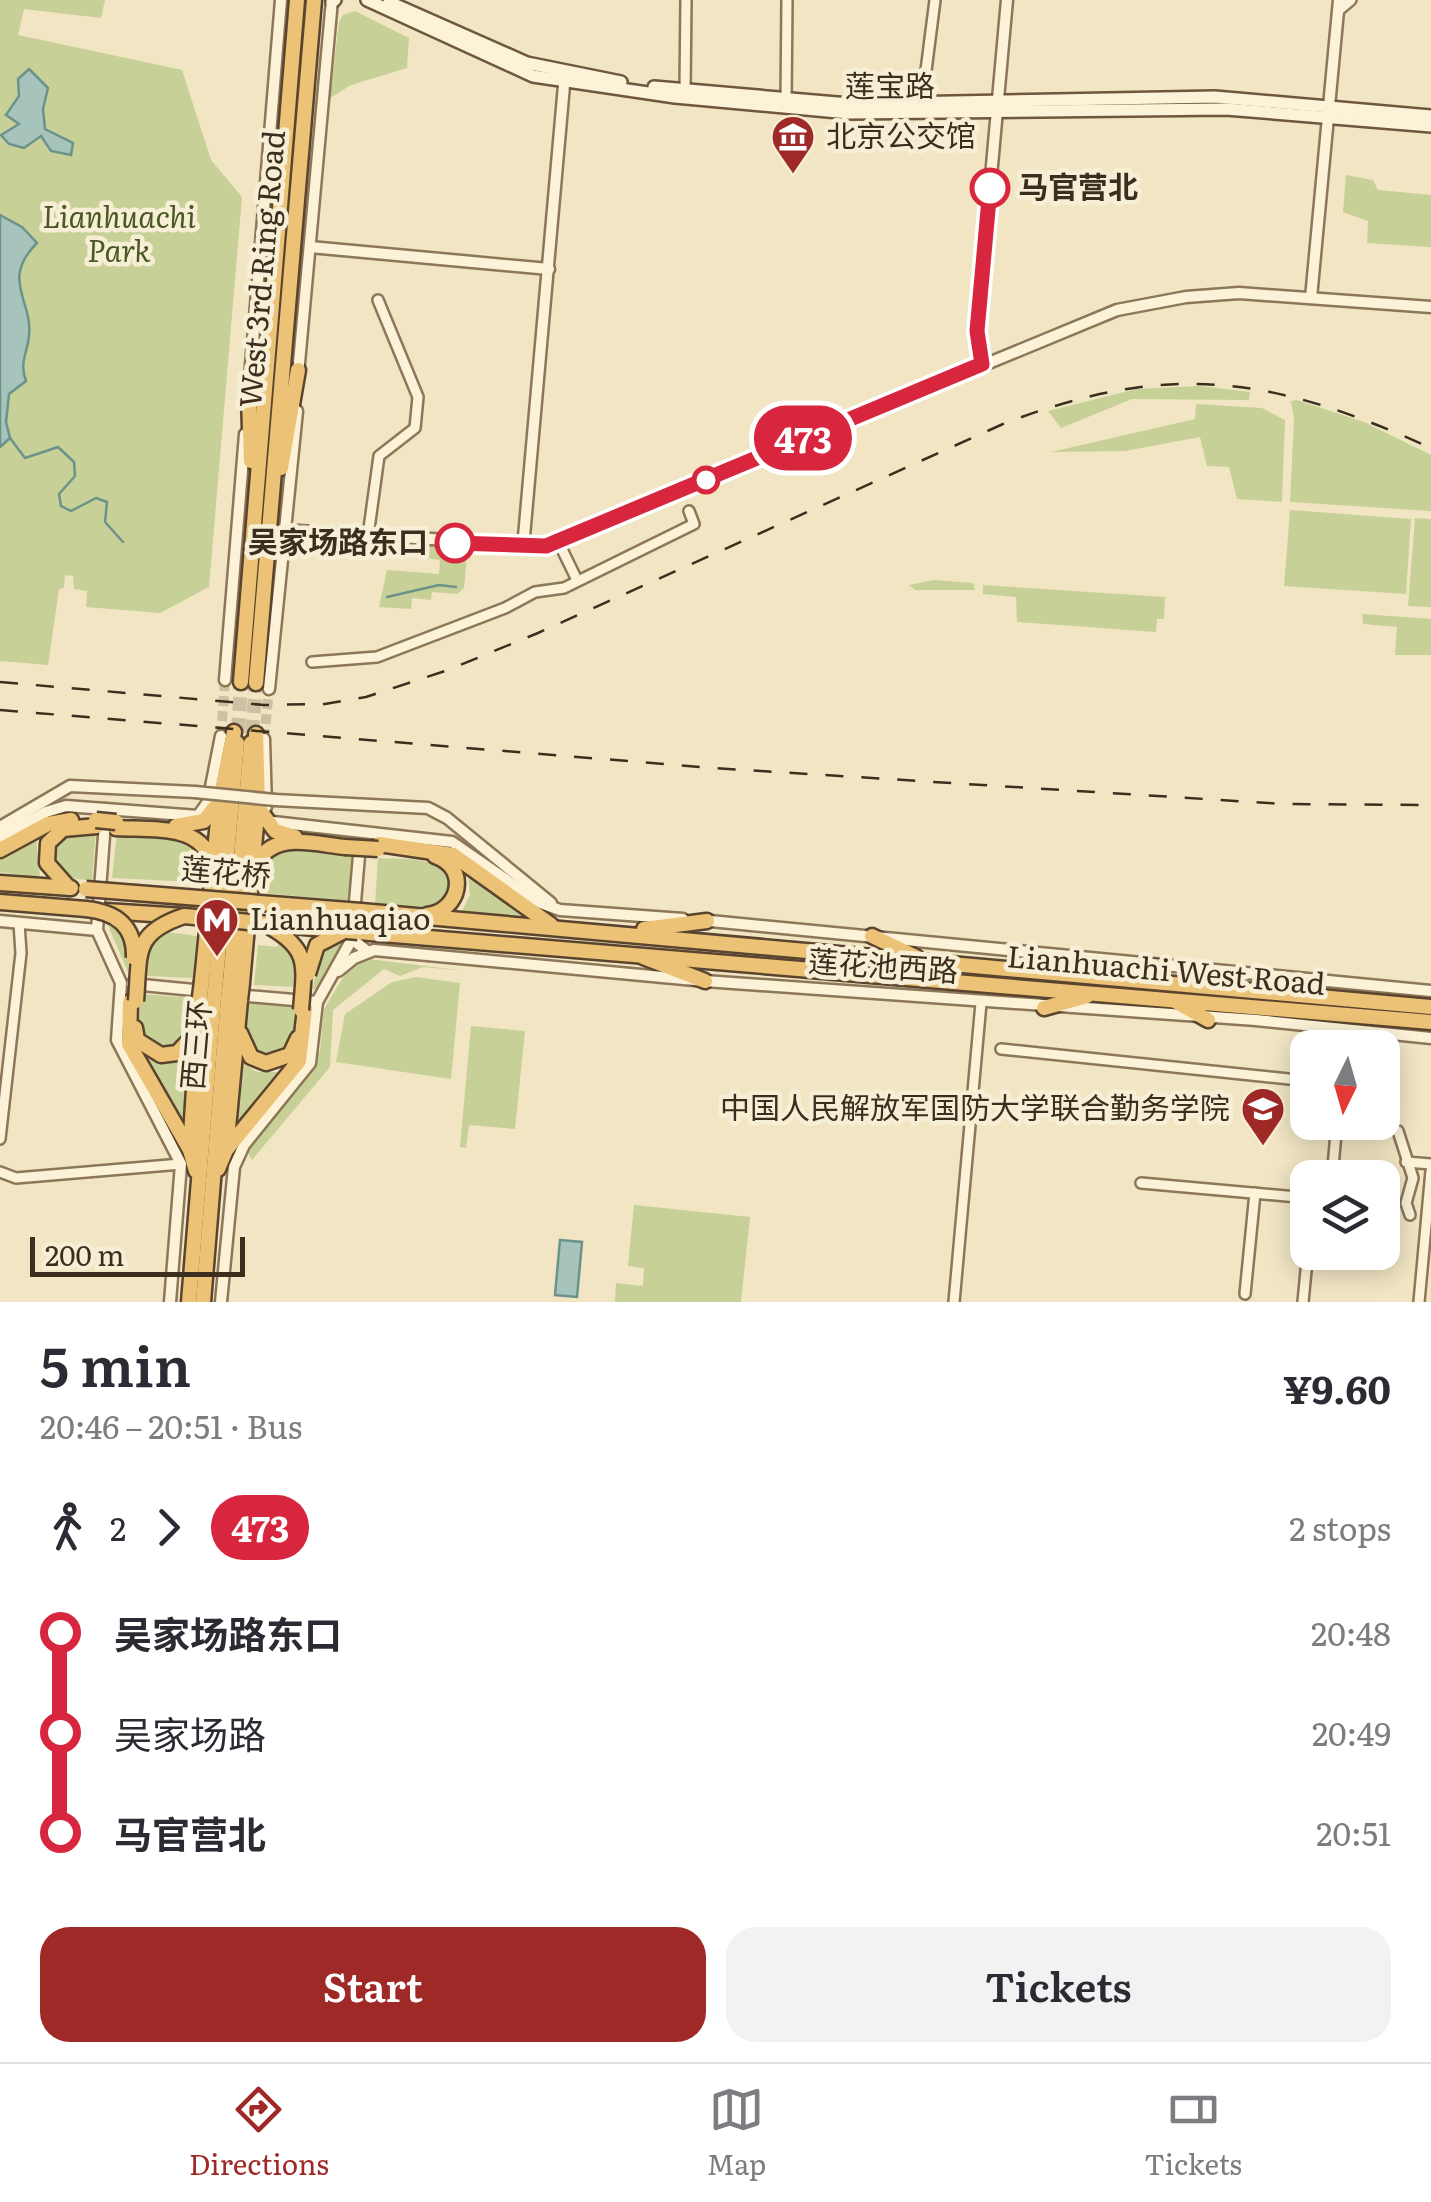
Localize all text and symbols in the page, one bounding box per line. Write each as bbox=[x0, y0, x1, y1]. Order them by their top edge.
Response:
street label: 莲宝路 bbox=[845, 62, 935, 106]
place label: 北京公交馆 bbox=[826, 112, 976, 156]
museum icon: 北京公交馆 bbox=[770, 114, 816, 175]
street label: West 3rd Ring Road bbox=[226, 128, 294, 409]
place label: 马官营北 bbox=[1018, 163, 1138, 207]
marker: 马官营北 bbox=[971, 169, 1009, 207]
park label: Lianhuachi Park bbox=[42, 193, 196, 271]
line badge: 473 bbox=[746, 406, 860, 470]
text: 473 bbox=[774, 412, 832, 464]
unlabelled marker bbox=[693, 467, 719, 493]
place label: 吴家场路东口 bbox=[248, 518, 428, 562]
marker: 吴家场路东口 bbox=[436, 524, 474, 562]
street label: 莲花桥 bbox=[180, 844, 273, 896]
place label: Lianhuaqiao bbox=[250, 895, 431, 939]
metro station icon: Lianhuaqiao bbox=[194, 897, 240, 958]
street label: Lianhuachi West Road bbox=[1005, 932, 1327, 1004]
street label: 莲花池西路 bbox=[807, 937, 960, 991]
street label: 西三环 bbox=[168, 998, 220, 1091]
north arrow bbox=[1290, 1030, 1400, 1140]
map controls bbox=[1290, 1030, 1400, 1270]
place label: 中国人民解放军国防大学联合勤务学院 bbox=[720, 1084, 1230, 1128]
school or university icon: 中国人民解放军国防大学联合勤务学院 bbox=[1240, 1086, 1286, 1147]
button: layers bbox=[1290, 1160, 1400, 1270]
scale bar bbox=[30, 1232, 245, 1276]
text: 200 m bbox=[45, 1233, 124, 1275]
text: 5 min bbox=[40, 1322, 191, 1404]
text: ¥9.60 bbox=[1283, 1359, 1391, 1416]
text: 20:46 – 20:51 · Bus bbox=[40, 1401, 302, 1449]
icon: walk bbox=[40, 1500, 95, 1555]
icon: forward bbox=[141, 1500, 196, 1555]
text: 473 bbox=[231, 1501, 289, 1553]
text: 2 bbox=[110, 1503, 126, 1551]
text: 2 stops bbox=[1289, 1503, 1391, 1551]
text: 吴家场路东口 bbox=[114, 1604, 342, 1661]
text: 20:48 bbox=[1311, 1608, 1391, 1656]
text: 吴家场路 bbox=[114, 1704, 266, 1761]
text: 20:49 bbox=[1312, 1708, 1391, 1756]
text: 马官营北 bbox=[114, 1804, 266, 1861]
text: 20:51 bbox=[1316, 1808, 1391, 1856]
button: Start bbox=[40, 1927, 706, 2042]
button: Tickets bbox=[726, 1927, 1391, 2042]
tab: Directions bbox=[189, 2082, 329, 2184]
tab: Map bbox=[707, 2082, 766, 2184]
tab: Tickets bbox=[1144, 2082, 1242, 2184]

